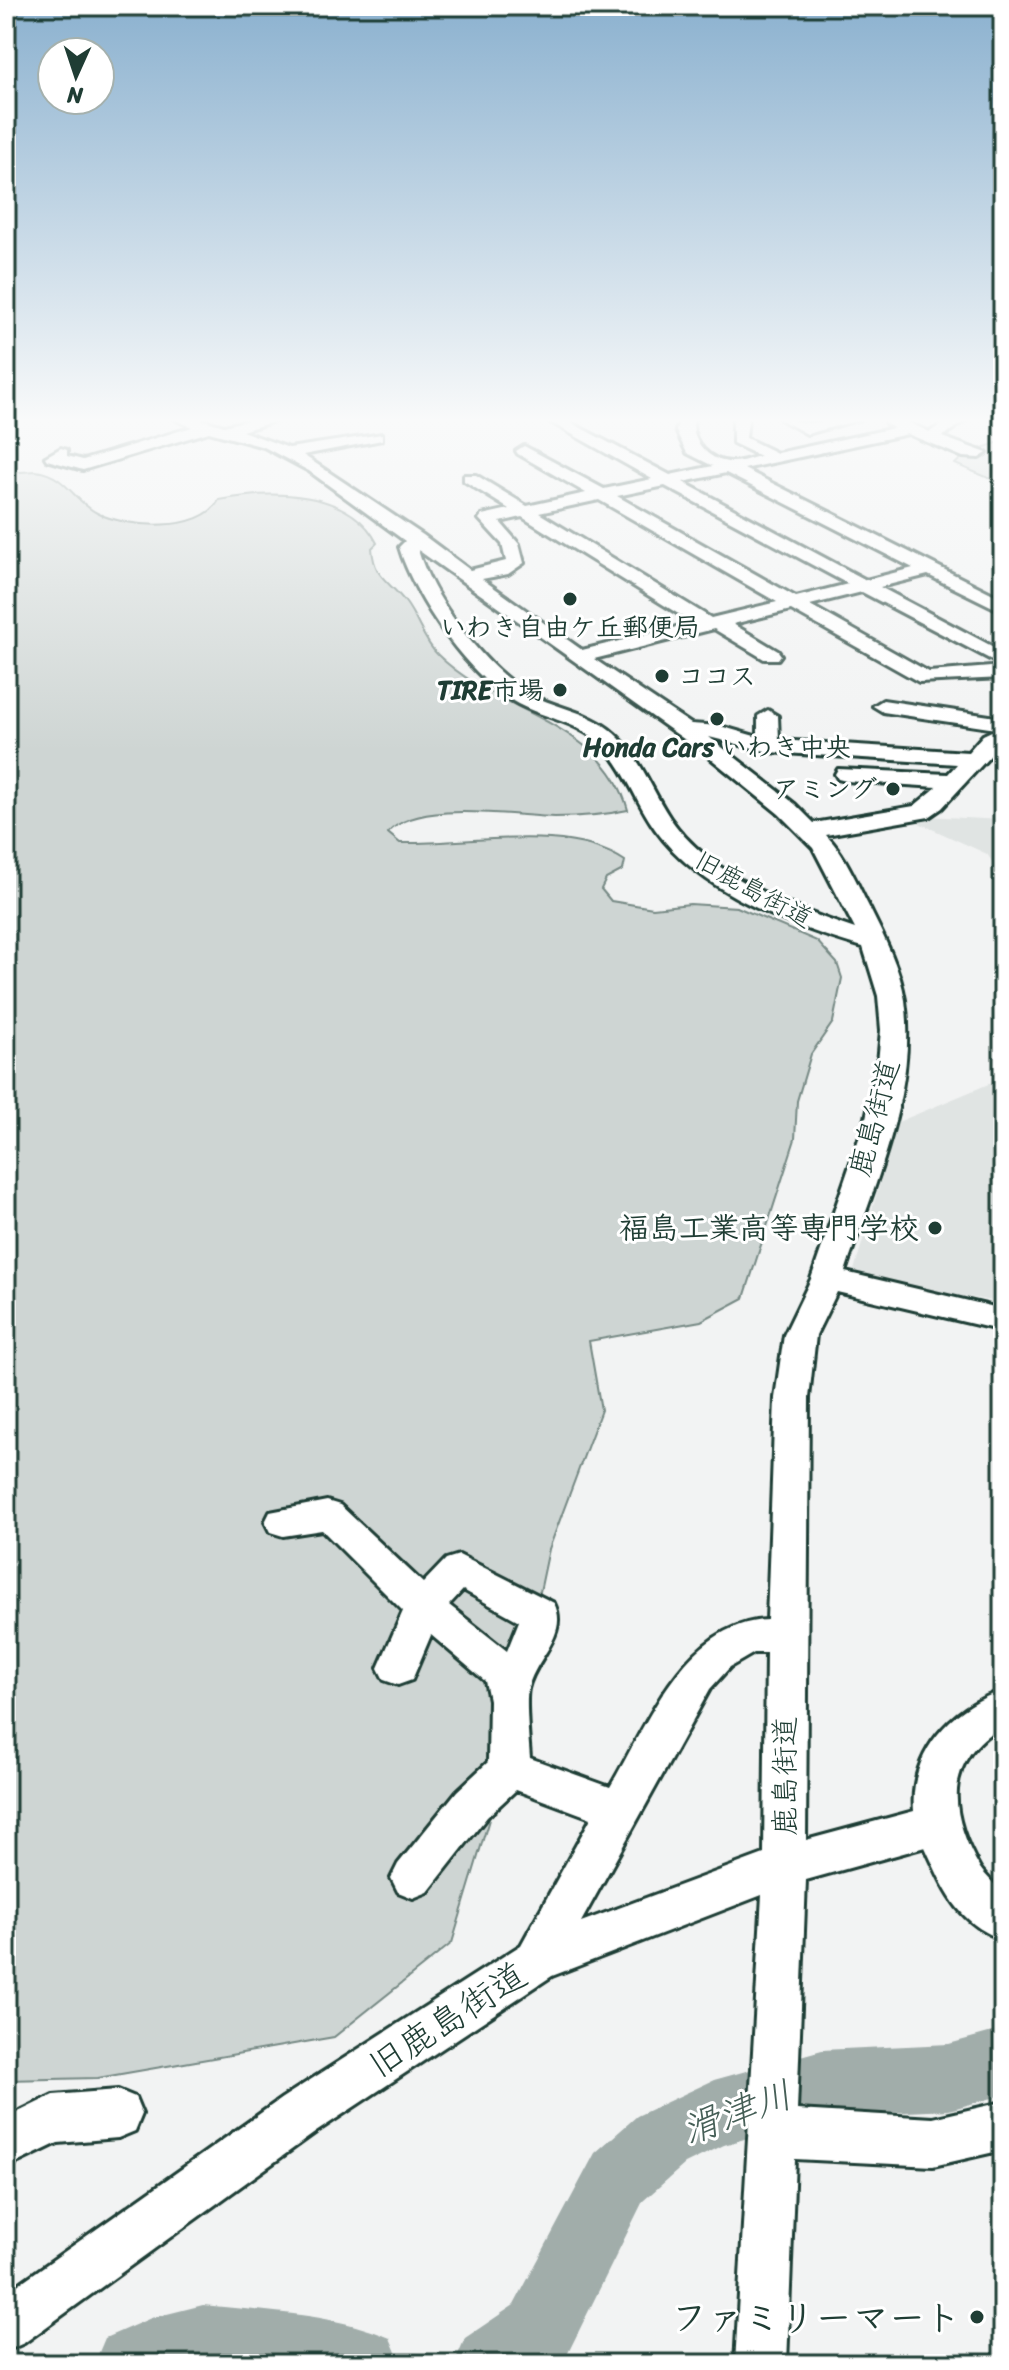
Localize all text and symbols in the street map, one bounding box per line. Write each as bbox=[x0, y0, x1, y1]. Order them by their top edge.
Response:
north arrow bbox=[36, 36, 116, 116]
text: N bbox=[66, 76, 85, 115]
marker: いわき自由ケ丘郵便局 bbox=[561, 590, 579, 608]
place label: いわき自由ケ丘郵便局 bbox=[440, 604, 700, 650]
place label: ココス bbox=[678, 653, 756, 699]
place label: TIRE市場 bbox=[437, 667, 544, 713]
marker: ココス bbox=[653, 667, 671, 685]
marker: TIRE市場 bbox=[551, 681, 569, 699]
marker: Honda Cars いわき中央 bbox=[708, 710, 726, 728]
place label: Honda Cars いわき中央 bbox=[583, 724, 851, 770]
place label: アミング bbox=[773, 766, 877, 812]
marker: アミング bbox=[884, 780, 902, 798]
street label: 旧鹿島街道 bbox=[686, 837, 822, 941]
street label: 鹿島街道 bbox=[832, 1053, 916, 1183]
place label: 福島工業高等専門学校 bbox=[619, 1201, 919, 1255]
marker: 福島工業高等専門学校 bbox=[926, 1219, 944, 1237]
street label: 鹿島街道 bbox=[758, 1716, 812, 1836]
street label: 旧鹿島街道 bbox=[355, 1944, 540, 2096]
water label: 滑津川 bbox=[672, 2061, 802, 2163]
place label: ファミリーマート bbox=[672, 2286, 961, 2350]
marker: ファミリーマート bbox=[968, 2308, 986, 2326]

